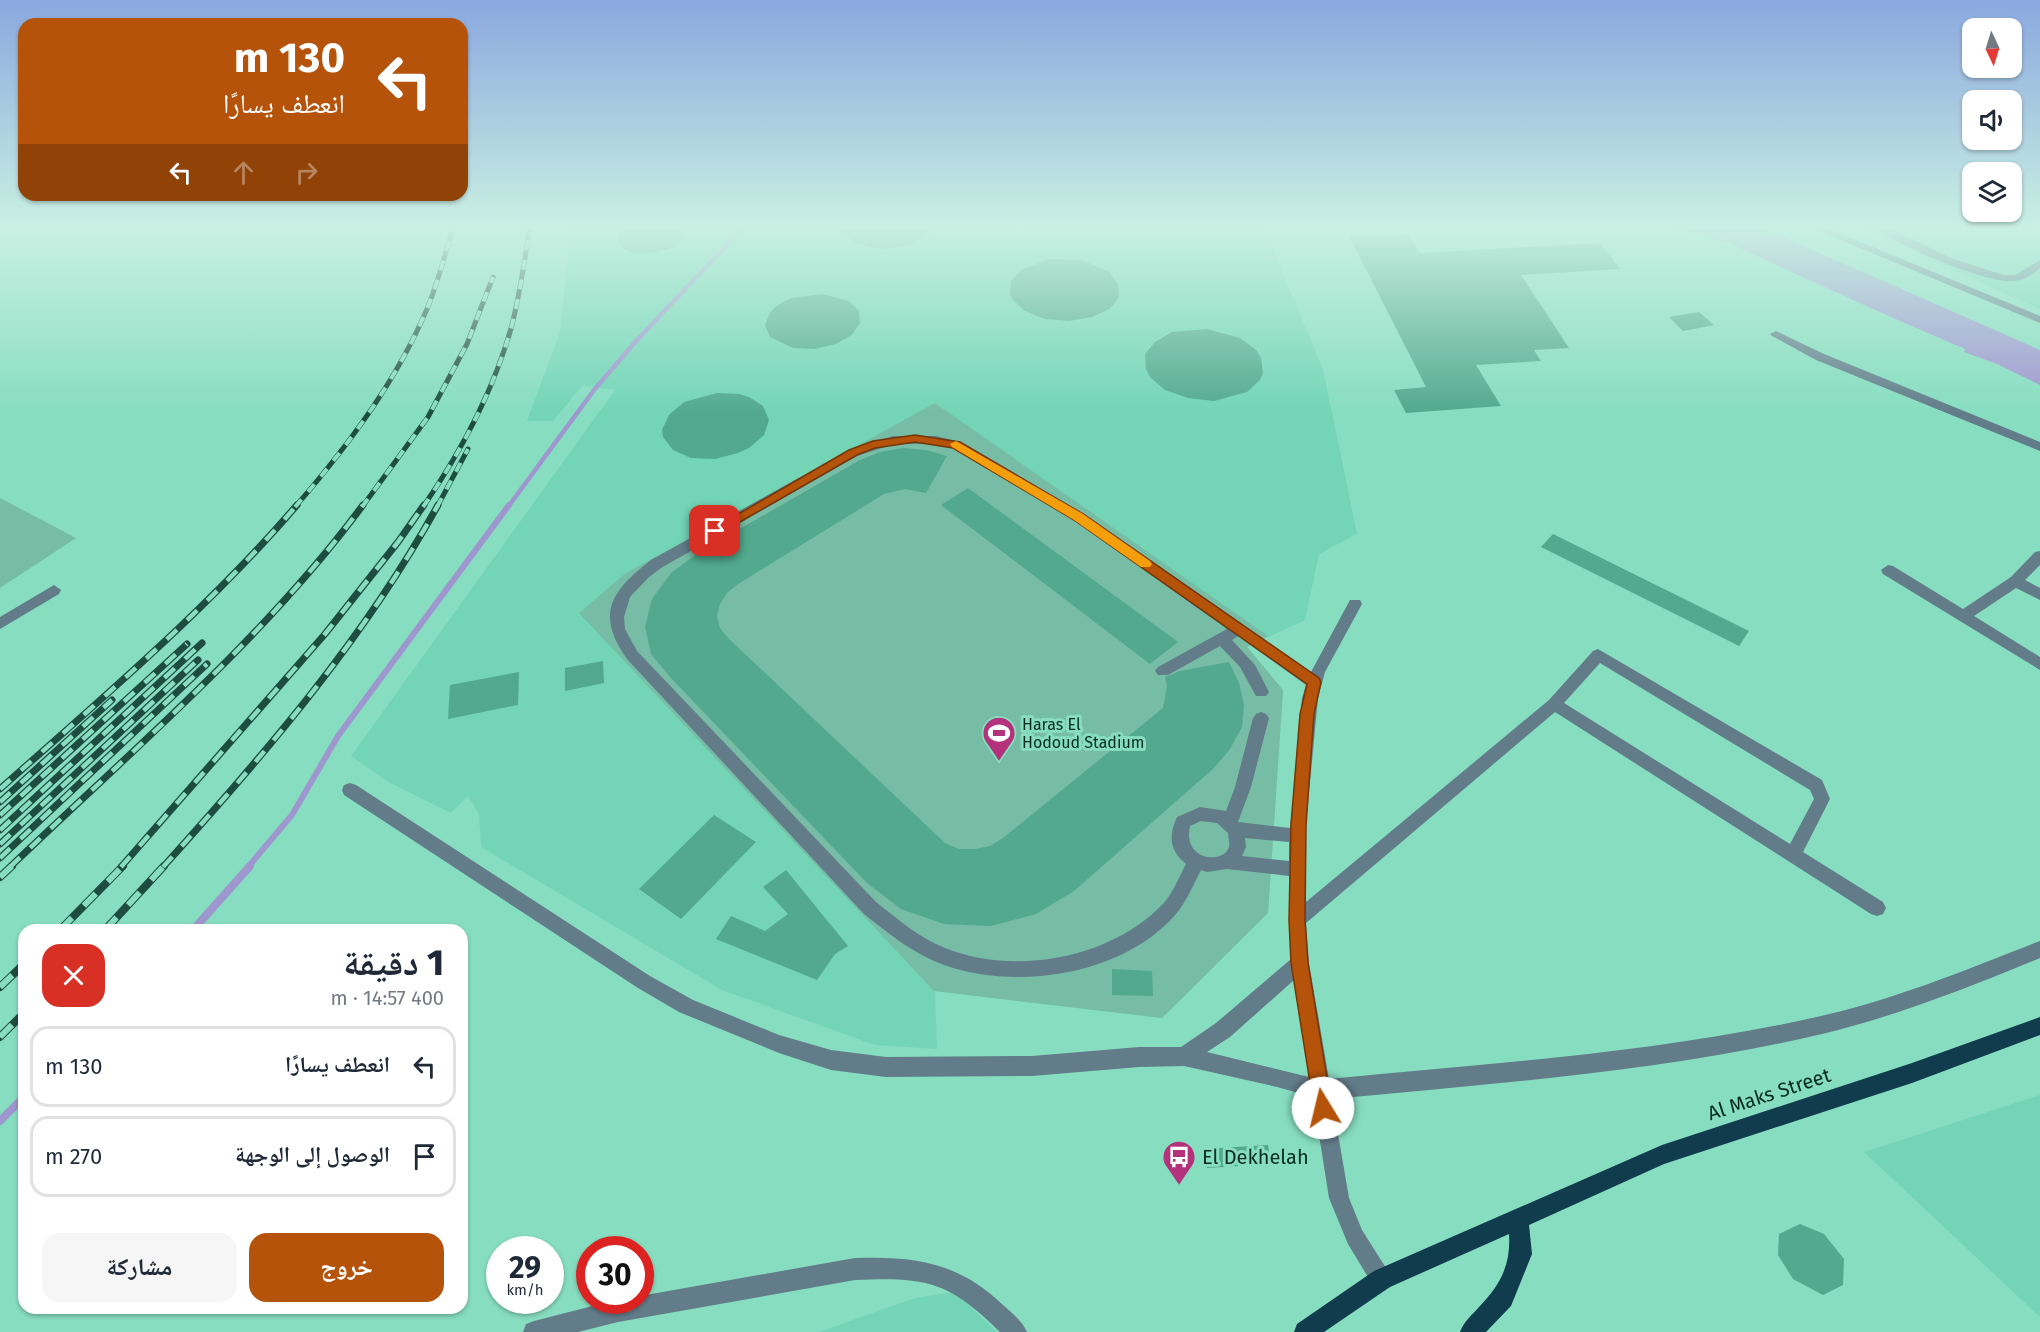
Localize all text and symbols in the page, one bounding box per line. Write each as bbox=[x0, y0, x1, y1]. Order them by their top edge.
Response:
north arrow bbox=[1962, 18, 2022, 78]
map controls bbox=[1962, 18, 2022, 222]
text: 130 m bbox=[234, 33, 345, 83]
icon: left bbox=[366, 42, 444, 120]
text: انعطف يسارًا bbox=[223, 88, 345, 120]
button: sound bbox=[1962, 90, 2022, 150]
icon: left bbox=[164, 156, 197, 189]
icon: ahead bbox=[227, 156, 260, 189]
icon: right bbox=[290, 156, 323, 189]
button: layers bbox=[1962, 162, 2022, 222]
pin bbox=[689, 505, 740, 556]
icon: arrive bbox=[698, 514, 731, 547]
sports icon: Haras El Hodoud Stadium bbox=[981, 715, 1017, 762]
place label: Haras El Hodoud Stadium bbox=[1022, 715, 1144, 752]
text: 1 دقيقة bbox=[343, 941, 444, 985]
button: close bbox=[42, 944, 105, 1007]
text: 400 m · 14:57 bbox=[331, 986, 444, 1010]
icon: left bbox=[408, 1050, 441, 1083]
text: انعطف يسارًا bbox=[285, 1051, 390, 1078]
text: 130 m bbox=[45, 1053, 102, 1080]
street label: Al Maks Street bbox=[1704, 1063, 1834, 1125]
position arrow bbox=[1291, 1076, 1355, 1140]
bus stop icon: El Dekhelah bbox=[1161, 1139, 1197, 1186]
icon: arrive bbox=[408, 1140, 441, 1173]
text: الوصول إلى الوجهة bbox=[235, 1141, 390, 1168]
text: 270 m bbox=[45, 1143, 102, 1170]
place label: El Dekhelah bbox=[1202, 1145, 1309, 1169]
button: مشاركة bbox=[42, 1233, 237, 1302]
button: خروج bbox=[249, 1233, 444, 1302]
speed limit sign: 30 bbox=[576, 1236, 654, 1314]
text: 29 bbox=[509, 1250, 541, 1286]
text: km/h bbox=[506, 1281, 544, 1299]

